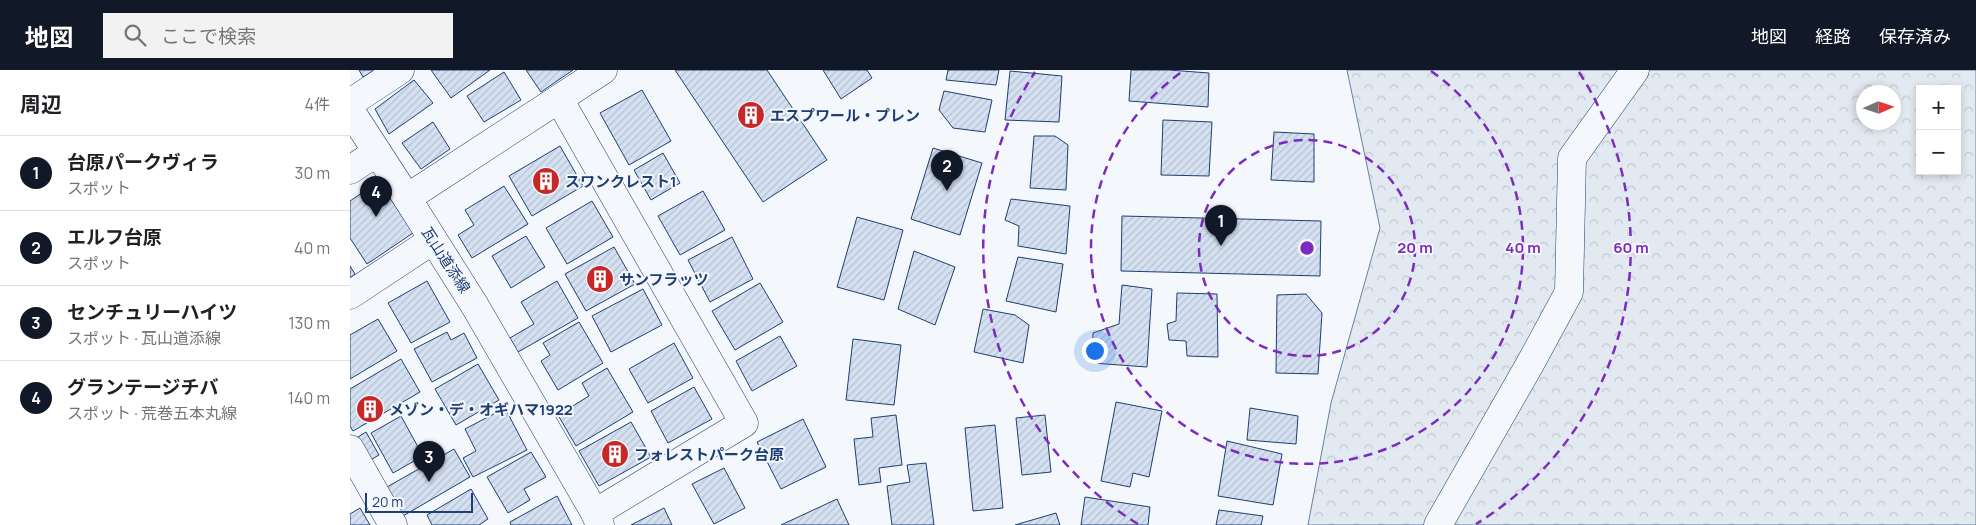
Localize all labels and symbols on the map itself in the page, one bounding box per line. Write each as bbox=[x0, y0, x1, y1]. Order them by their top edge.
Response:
north arrow bbox=[1856, 85, 1901, 130]
building icon: エスプワール・プレン bbox=[736, 100, 766, 130]
place label: エスプワール・プレン bbox=[770, 105, 920, 126]
pin: 2 bbox=[931, 150, 963, 191]
building icon: スワンクレスト1 bbox=[531, 166, 561, 196]
place label: スワンクレスト1 bbox=[565, 171, 677, 192]
pin: 4 bbox=[360, 176, 392, 217]
pin: 1 bbox=[1205, 205, 1237, 246]
street label: 瓦山道添線 bbox=[417, 223, 475, 297]
text: 20 m bbox=[1397, 237, 1433, 258]
text: 40 m bbox=[1505, 237, 1541, 258]
text: 60 m bbox=[1613, 237, 1649, 258]
centre of rings bbox=[1298, 239, 1316, 257]
building icon: サンフラッツ bbox=[585, 264, 615, 294]
place label: サンフラッツ bbox=[619, 269, 709, 290]
your location bbox=[1082, 338, 1108, 364]
building icon: メゾン・デ・オギハマ1922 bbox=[355, 394, 385, 424]
place label: メゾン・デ・オギハマ1922 bbox=[389, 399, 573, 420]
building icon: フォレストパーク台原 bbox=[600, 439, 630, 469]
pin: 3 bbox=[413, 441, 445, 482]
place label: フォレストパーク台原 bbox=[634, 444, 784, 465]
scale bar bbox=[365, 490, 472, 513]

